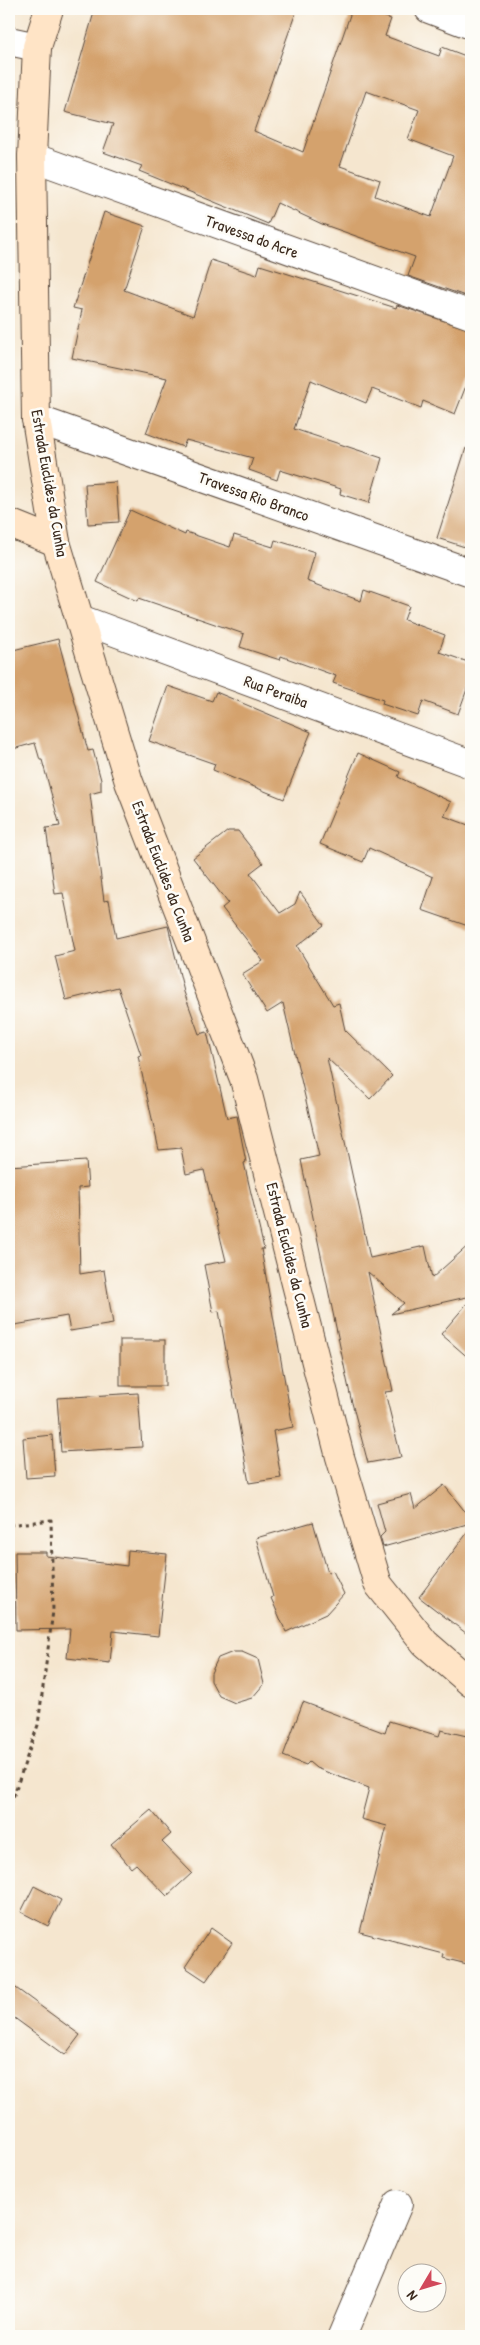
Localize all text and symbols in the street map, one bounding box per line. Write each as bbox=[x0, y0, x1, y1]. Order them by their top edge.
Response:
street label: Travessa do Acre bbox=[202, 209, 302, 263]
street label: Estrada Euclides da Cunha bbox=[26, 408, 74, 558]
street label: Travessa Rio Branco bbox=[196, 466, 313, 526]
street label: Rua Peraiba bbox=[241, 669, 311, 713]
street label: Estrada Euclides da Cunha bbox=[127, 798, 201, 944]
street label: Estrada Euclides da Cunha bbox=[261, 1180, 319, 1330]
north arrow bbox=[398, 2262, 448, 2312]
text: N bbox=[401, 2287, 421, 2305]

